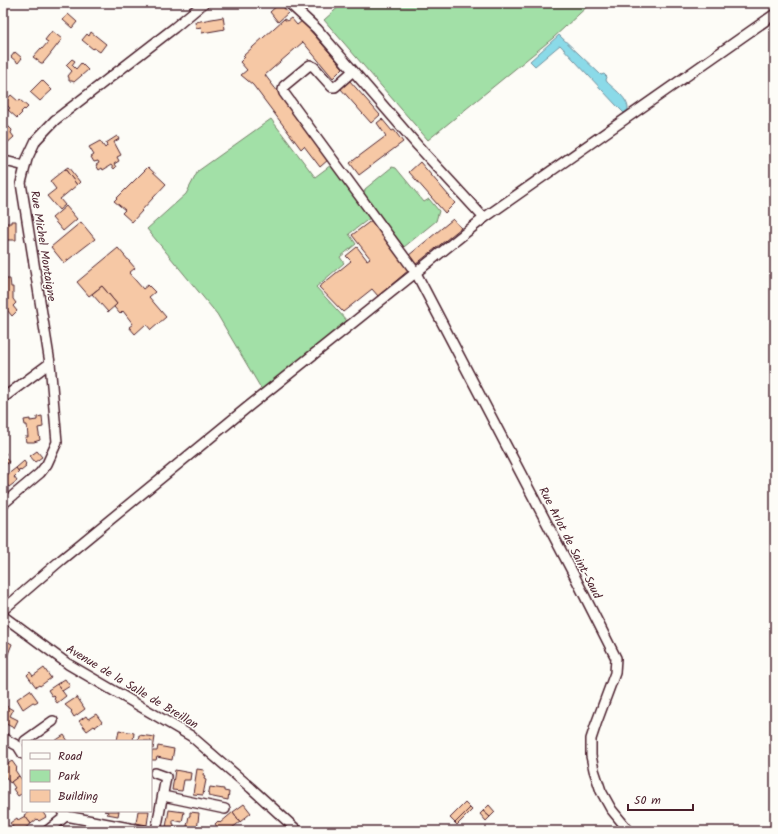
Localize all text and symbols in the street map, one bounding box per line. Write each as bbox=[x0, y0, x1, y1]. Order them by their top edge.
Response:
street label: Rue Michel Montaigne bbox=[25, 189, 61, 303]
street label: Rue Arlot de Saint-Saud bbox=[534, 484, 607, 603]
street label: Avenue de la Salle de Breillan bbox=[62, 640, 202, 734]
legend bbox=[22, 740, 152, 812]
text: Road bbox=[58, 747, 83, 766]
text: Park bbox=[58, 767, 80, 786]
scale bar bbox=[628, 786, 693, 812]
text: Building bbox=[58, 787, 98, 806]
text: 50 m bbox=[634, 791, 661, 810]

